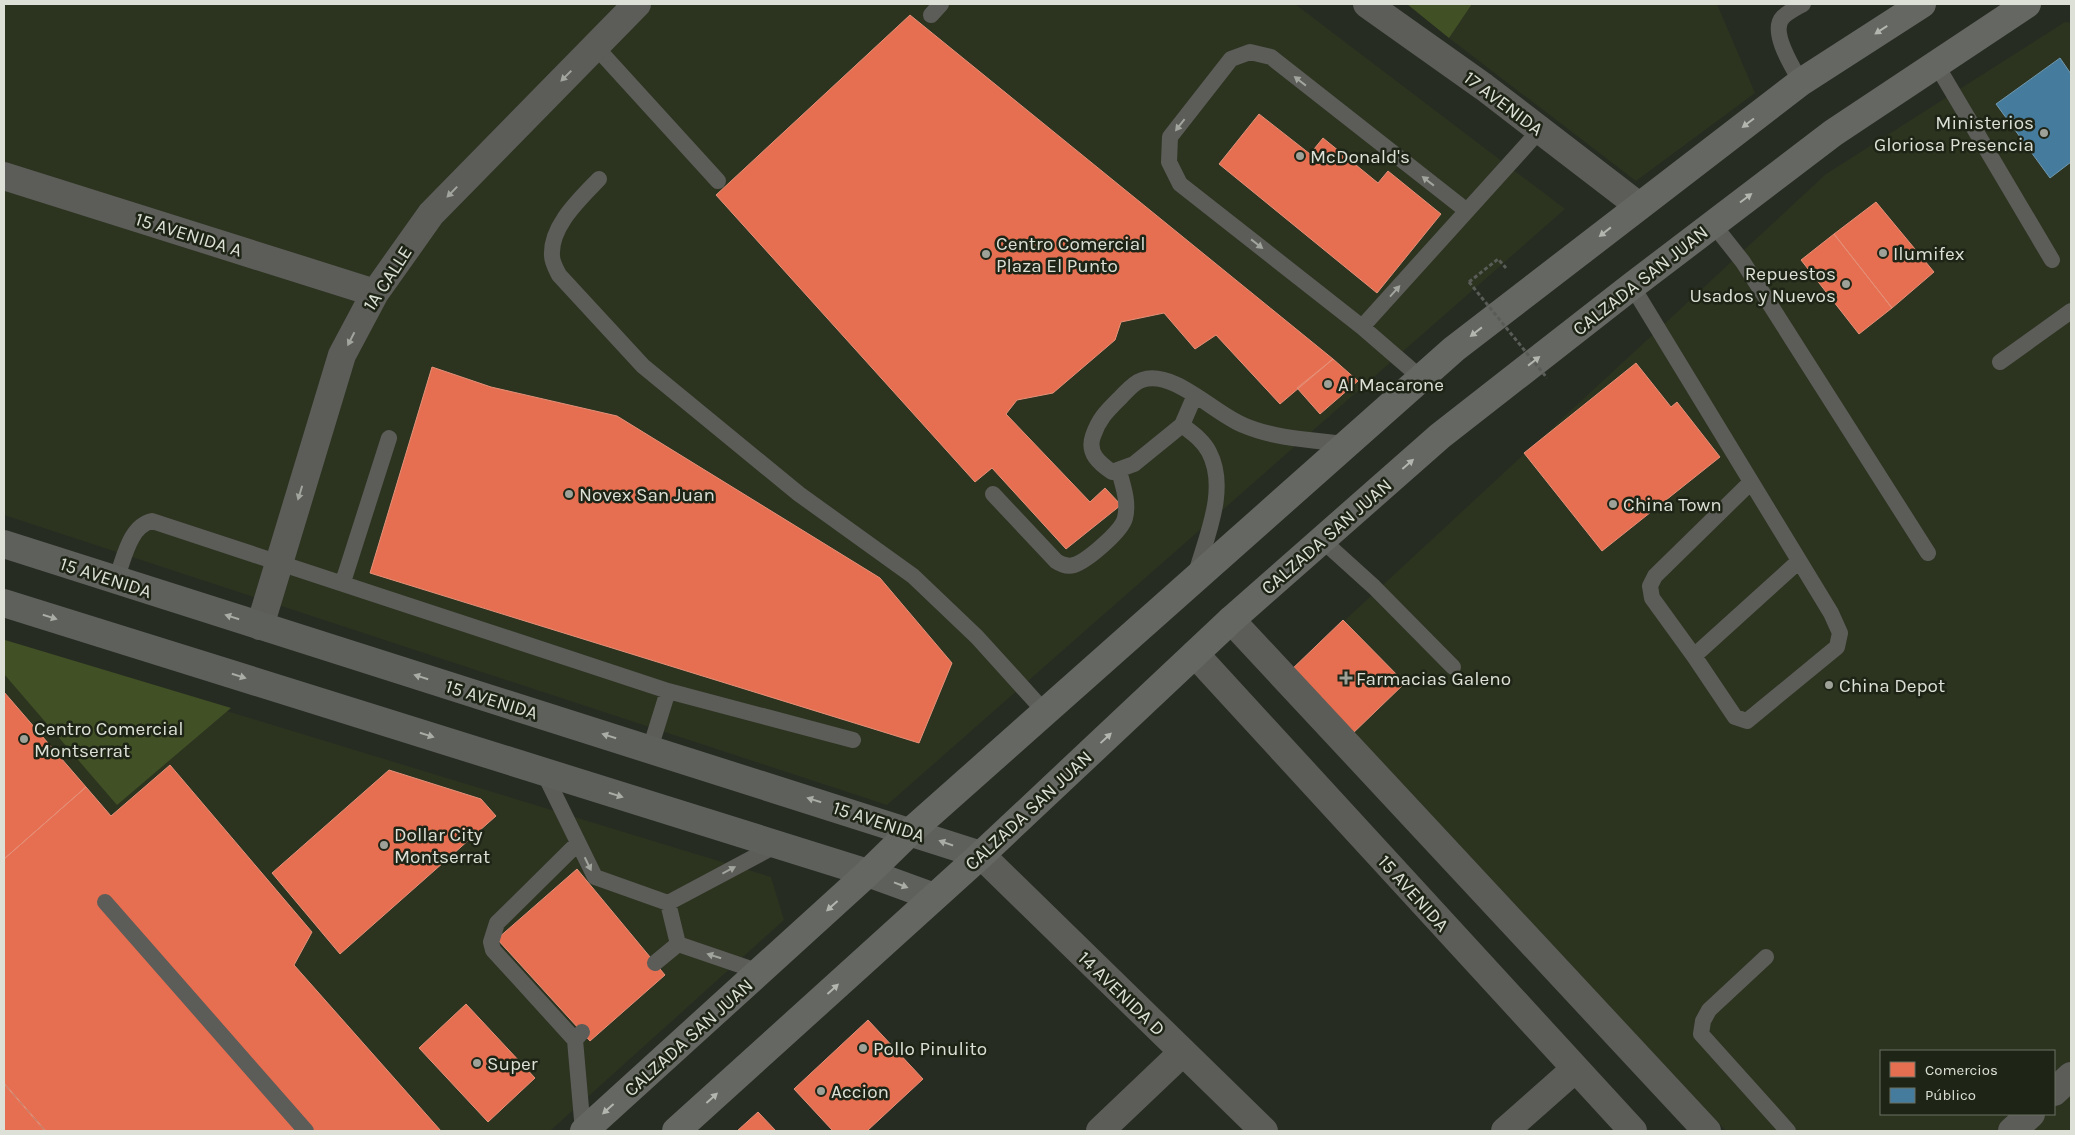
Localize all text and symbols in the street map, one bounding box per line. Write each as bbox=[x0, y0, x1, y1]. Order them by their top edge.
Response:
one-way arrow bbox=[1874, 26, 1888, 35]
street label: 17 AVENIDA bbox=[1460, 67, 1547, 141]
one-way arrow bbox=[560, 69, 572, 81]
one-way arrow bbox=[1294, 75, 1307, 86]
place label: Ministerios Gloriosa Presencia bbox=[1874, 112, 2034, 156]
one-way arrow bbox=[1174, 118, 1185, 131]
one-way arrow bbox=[1741, 118, 1755, 128]
marker: Ministerios Gloriosa Presencia bbox=[2038, 127, 2050, 139]
place label: McDonald's bbox=[1310, 146, 1410, 168]
marker: McDonald's bbox=[1294, 150, 1306, 162]
one-way arrow bbox=[1422, 175, 1435, 186]
one-way arrow bbox=[447, 185, 459, 197]
one-way arrow bbox=[1739, 193, 1752, 204]
street label: 15 AVENIDA A bbox=[133, 208, 245, 262]
street label: CALZADA SAN JUAN bbox=[1569, 221, 1713, 340]
one-way arrow bbox=[1599, 227, 1612, 238]
place label: Centro Comercial Plaza El Punto bbox=[996, 233, 1145, 277]
one-way arrow bbox=[1250, 238, 1263, 249]
street label: 1A CALLE bbox=[359, 242, 417, 315]
place label: Ilumifex bbox=[1893, 243, 1965, 265]
marker: Ilumifex bbox=[1877, 247, 1889, 259]
marker: Centro Comercial Plaza El Punto bbox=[980, 248, 992, 260]
place label: Repuestos Usados y Nuevos bbox=[1689, 263, 1836, 307]
marker: Repuestos Usados y Nuevos bbox=[1840, 278, 1852, 290]
one-way arrow bbox=[1389, 285, 1401, 297]
one-way arrow bbox=[1470, 326, 1483, 337]
one-way arrow bbox=[347, 332, 355, 346]
one-way arrow bbox=[1527, 356, 1540, 367]
place label: Al Macarone bbox=[1338, 374, 1444, 396]
marker: Al Macarone bbox=[1322, 378, 1334, 390]
one-way arrow bbox=[1402, 458, 1414, 470]
street label: CALZADA SAN JUAN bbox=[1257, 474, 1396, 599]
place label: Novex San Juan bbox=[579, 484, 715, 506]
one-way arrow bbox=[296, 486, 304, 501]
marker: Novex San Juan bbox=[563, 488, 575, 500]
place label: China Town bbox=[1623, 494, 1722, 516]
marker: China Town bbox=[1607, 498, 1619, 510]
street label: 15 AVENIDA bbox=[57, 553, 154, 603]
one-way arrow bbox=[225, 613, 240, 620]
one-way arrow bbox=[43, 614, 58, 622]
place label: Farmacias Galeno bbox=[1356, 668, 1511, 690]
one-way arrow bbox=[413, 672, 428, 680]
marker: Farmacias Galeno bbox=[1340, 672, 1352, 684]
one-way arrow bbox=[231, 673, 246, 681]
place label: China Depot bbox=[1839, 675, 1945, 697]
street label: 15 AVENIDA bbox=[443, 676, 540, 724]
marker: China Depot bbox=[1823, 679, 1835, 691]
place label: Centro Comercial Montserrat bbox=[34, 718, 183, 762]
one-way arrow bbox=[420, 732, 435, 740]
one-way arrow bbox=[601, 732, 616, 740]
one-way arrow bbox=[1100, 732, 1112, 744]
marker: Centro Comercial Montserrat bbox=[18, 733, 30, 745]
street label: CALZADA SAN JUAN bbox=[961, 746, 1097, 875]
one-way arrow bbox=[608, 791, 623, 799]
one-way arrow bbox=[806, 796, 821, 804]
street label: 15 AVENIDA bbox=[830, 797, 927, 847]
place label: Dollar City Montserrat bbox=[394, 824, 490, 868]
one-way arrow bbox=[938, 838, 953, 846]
marker: Dollar City Montserrat bbox=[378, 839, 390, 851]
street label: 15 AVENIDA bbox=[1373, 851, 1453, 936]
one-way arrow bbox=[584, 857, 592, 871]
one-way arrow bbox=[722, 866, 737, 874]
one-way arrow bbox=[894, 881, 909, 889]
one-way arrow bbox=[826, 900, 839, 911]
street label: 14 AVENIDA D bbox=[1073, 947, 1169, 1041]
one-way arrow bbox=[706, 952, 721, 960]
street label: CALZADA SAN JUAN bbox=[620, 974, 758, 1101]
one-way arrow bbox=[826, 983, 838, 995]
place label: Pollo Pinulito bbox=[873, 1038, 987, 1060]
marker: Pollo Pinulito bbox=[857, 1042, 869, 1054]
legend bbox=[1880, 1050, 2055, 1115]
place label: Super bbox=[487, 1053, 538, 1075]
marker: Super bbox=[471, 1057, 483, 1069]
text: Comercios bbox=[1925, 1061, 1998, 1079]
place label: Accion bbox=[831, 1081, 889, 1103]
marker: Accion bbox=[815, 1085, 827, 1097]
text: Público bbox=[1925, 1086, 1976, 1104]
one-way arrow bbox=[706, 1093, 719, 1104]
one-way arrow bbox=[603, 1103, 615, 1115]

